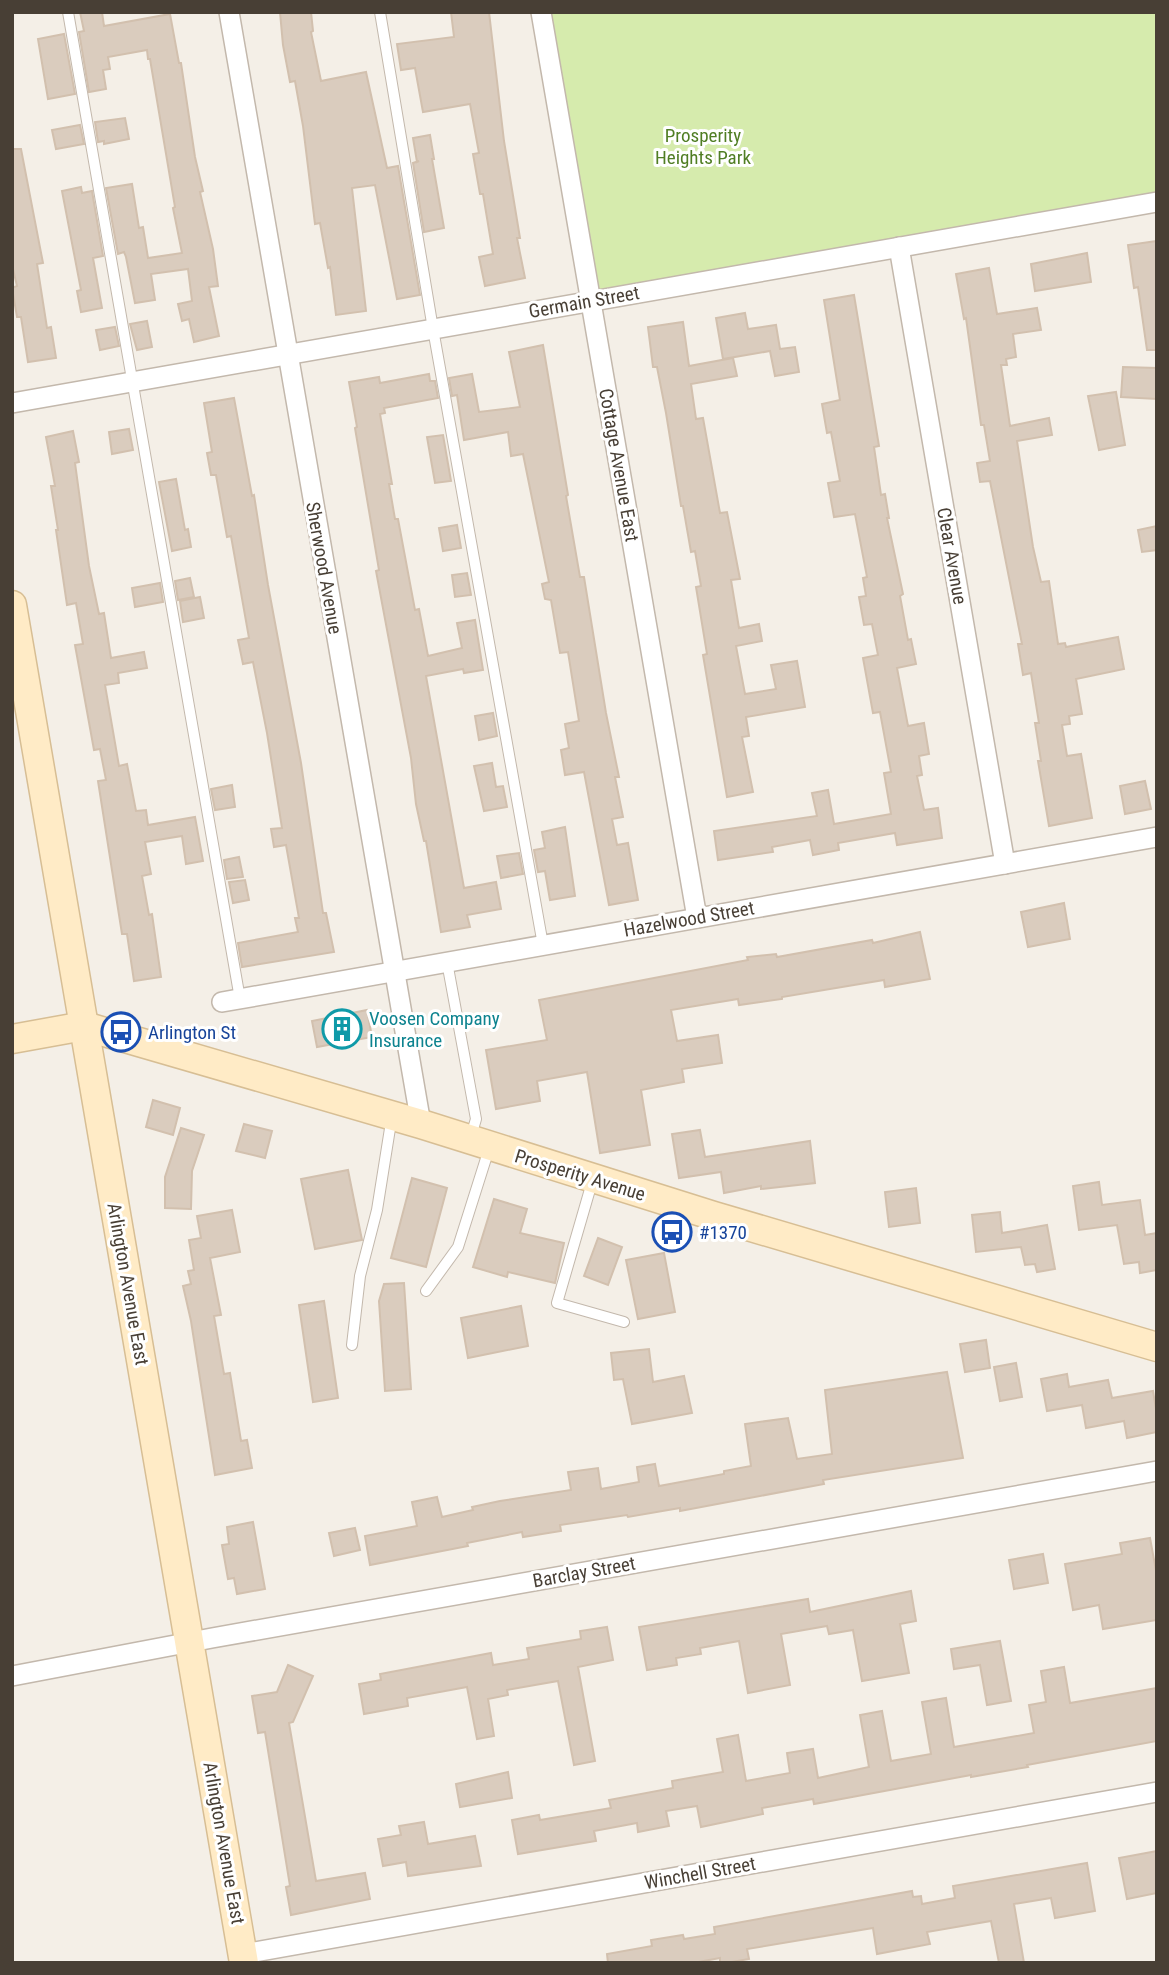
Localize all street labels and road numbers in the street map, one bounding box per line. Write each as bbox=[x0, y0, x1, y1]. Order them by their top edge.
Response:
street label: Germain Street bbox=[527, 281, 641, 323]
street label: Cottage Avenue East bbox=[594, 387, 644, 543]
street label: Sherwood Avenue bbox=[301, 500, 347, 636]
street label: Clear Avenue bbox=[932, 506, 972, 606]
street label: Hazelwood Street bbox=[622, 896, 756, 942]
street label: Prosperity Avenue bbox=[512, 1144, 648, 1206]
street label: Arlington Avenue East bbox=[102, 1201, 154, 1367]
street label: Barclay Street bbox=[531, 1552, 637, 1592]
street label: Arlington Avenue East bbox=[198, 1760, 250, 1926]
street label: Winchell Street bbox=[643, 1852, 757, 1894]

